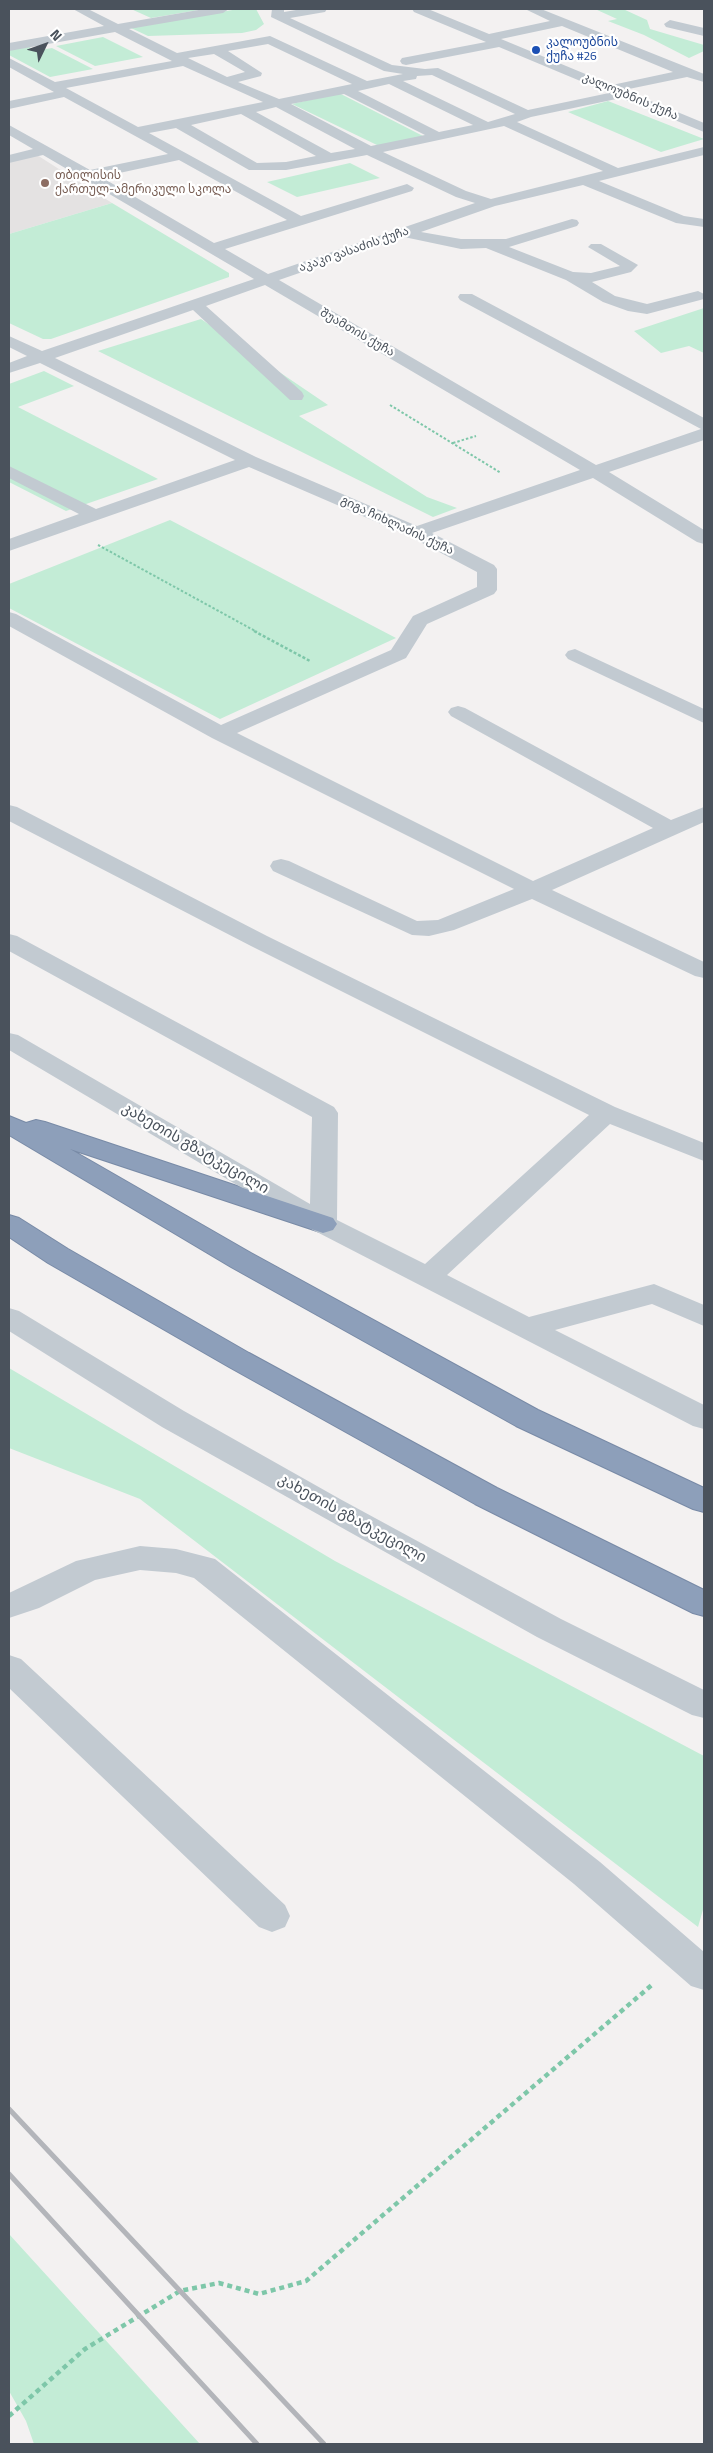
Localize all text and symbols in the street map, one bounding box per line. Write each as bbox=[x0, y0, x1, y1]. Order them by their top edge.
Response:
north arrow bbox=[20, 20, 70, 70]
text: N bbox=[45, 24, 68, 45]
place label: კალოუბნის ქუჩა #26 bbox=[546, 36, 618, 64]
marker: კალოუბნის ქუჩა #26 bbox=[530, 44, 542, 56]
street label: კალოუბნის ქუჩა bbox=[580, 70, 680, 124]
place label: თბილისის ქართულ-ამერიკული სკოლა bbox=[55, 169, 231, 197]
marker: თბილისის ქართულ-ამერიკული სკოლა bbox=[39, 177, 51, 189]
street label: აკაკი ვასაძის ქუჩა bbox=[297, 224, 411, 276]
street label: შუამთის ქუჩა bbox=[317, 306, 397, 360]
street label: გიგა ჩიხლაძის ქუჩა bbox=[338, 494, 456, 558]
street label: კახეთის გზატკეცილი bbox=[118, 1100, 272, 1198]
street label: კახეთის გზატკეცილი bbox=[275, 1471, 429, 1567]

